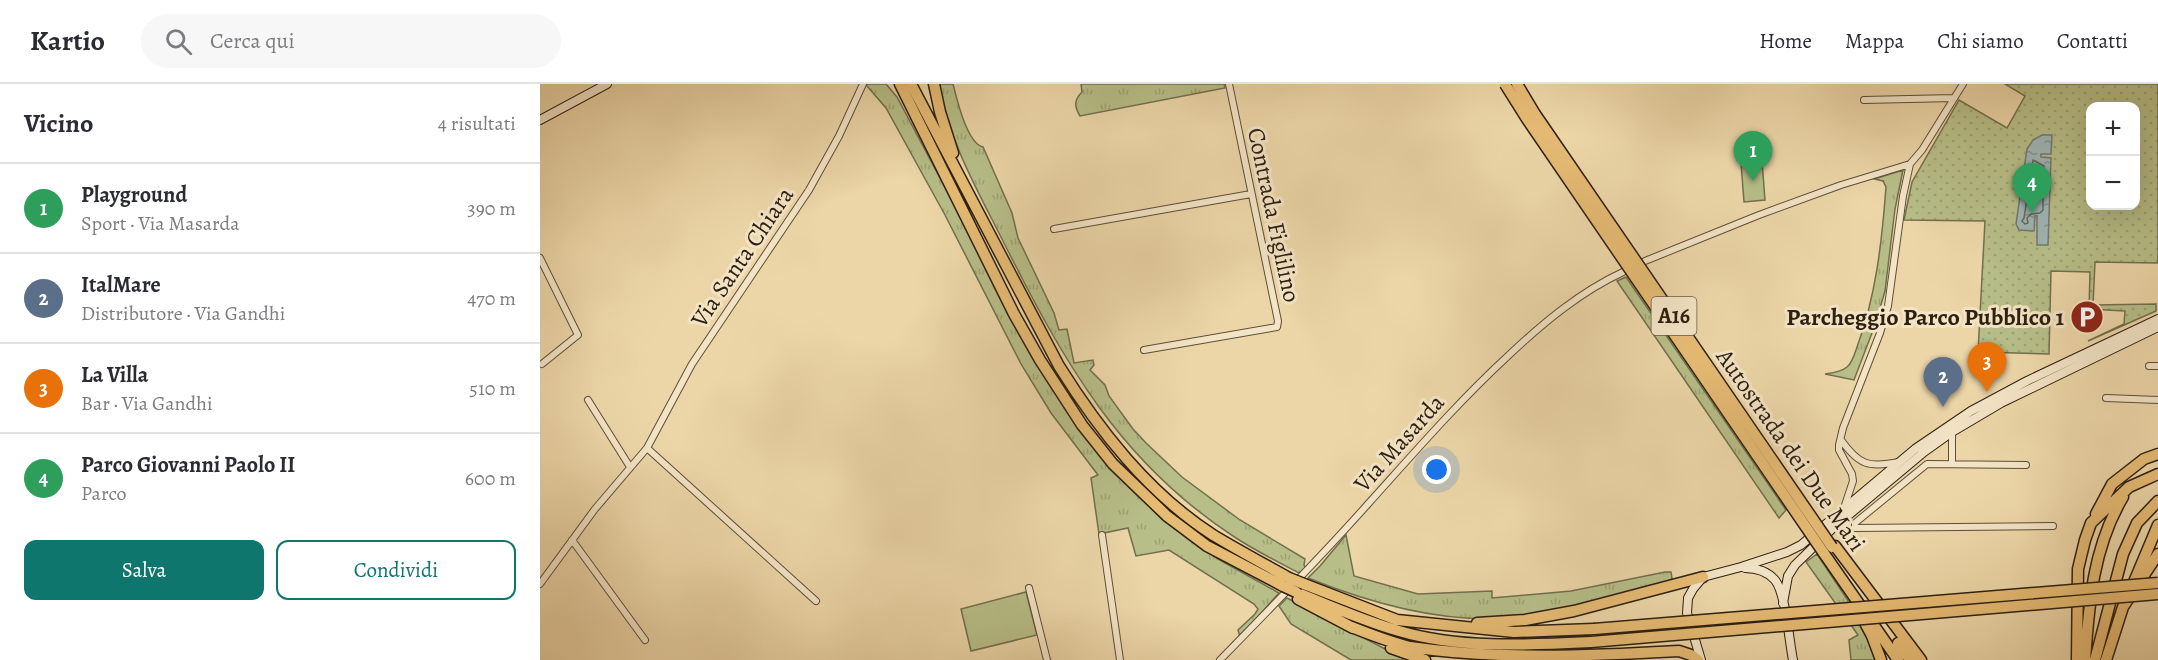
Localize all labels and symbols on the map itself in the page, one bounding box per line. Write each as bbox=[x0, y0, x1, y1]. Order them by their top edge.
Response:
street label: Contrada Figlilino bbox=[1240, 125, 1308, 305]
pin: 1 bbox=[1734, 132, 1772, 181]
pin: 4 bbox=[2012, 164, 2052, 213]
street label: Via Santa Chiara bbox=[683, 180, 801, 334]
road number: A16 bbox=[1652, 297, 1696, 335]
parking icon: Parcheggio Parco Pubblico 1 bbox=[2069, 299, 2105, 335]
place label: Parcheggio Parco Pubblico 1 bbox=[1786, 301, 2064, 333]
street label: Autostrada dei Due Mari bbox=[1708, 341, 1873, 558]
pin: 3 bbox=[1968, 342, 2006, 392]
pin: 2 bbox=[1924, 358, 1962, 407]
street label: Via Masarda bbox=[1346, 387, 1452, 500]
your location bbox=[1422, 455, 1451, 484]

